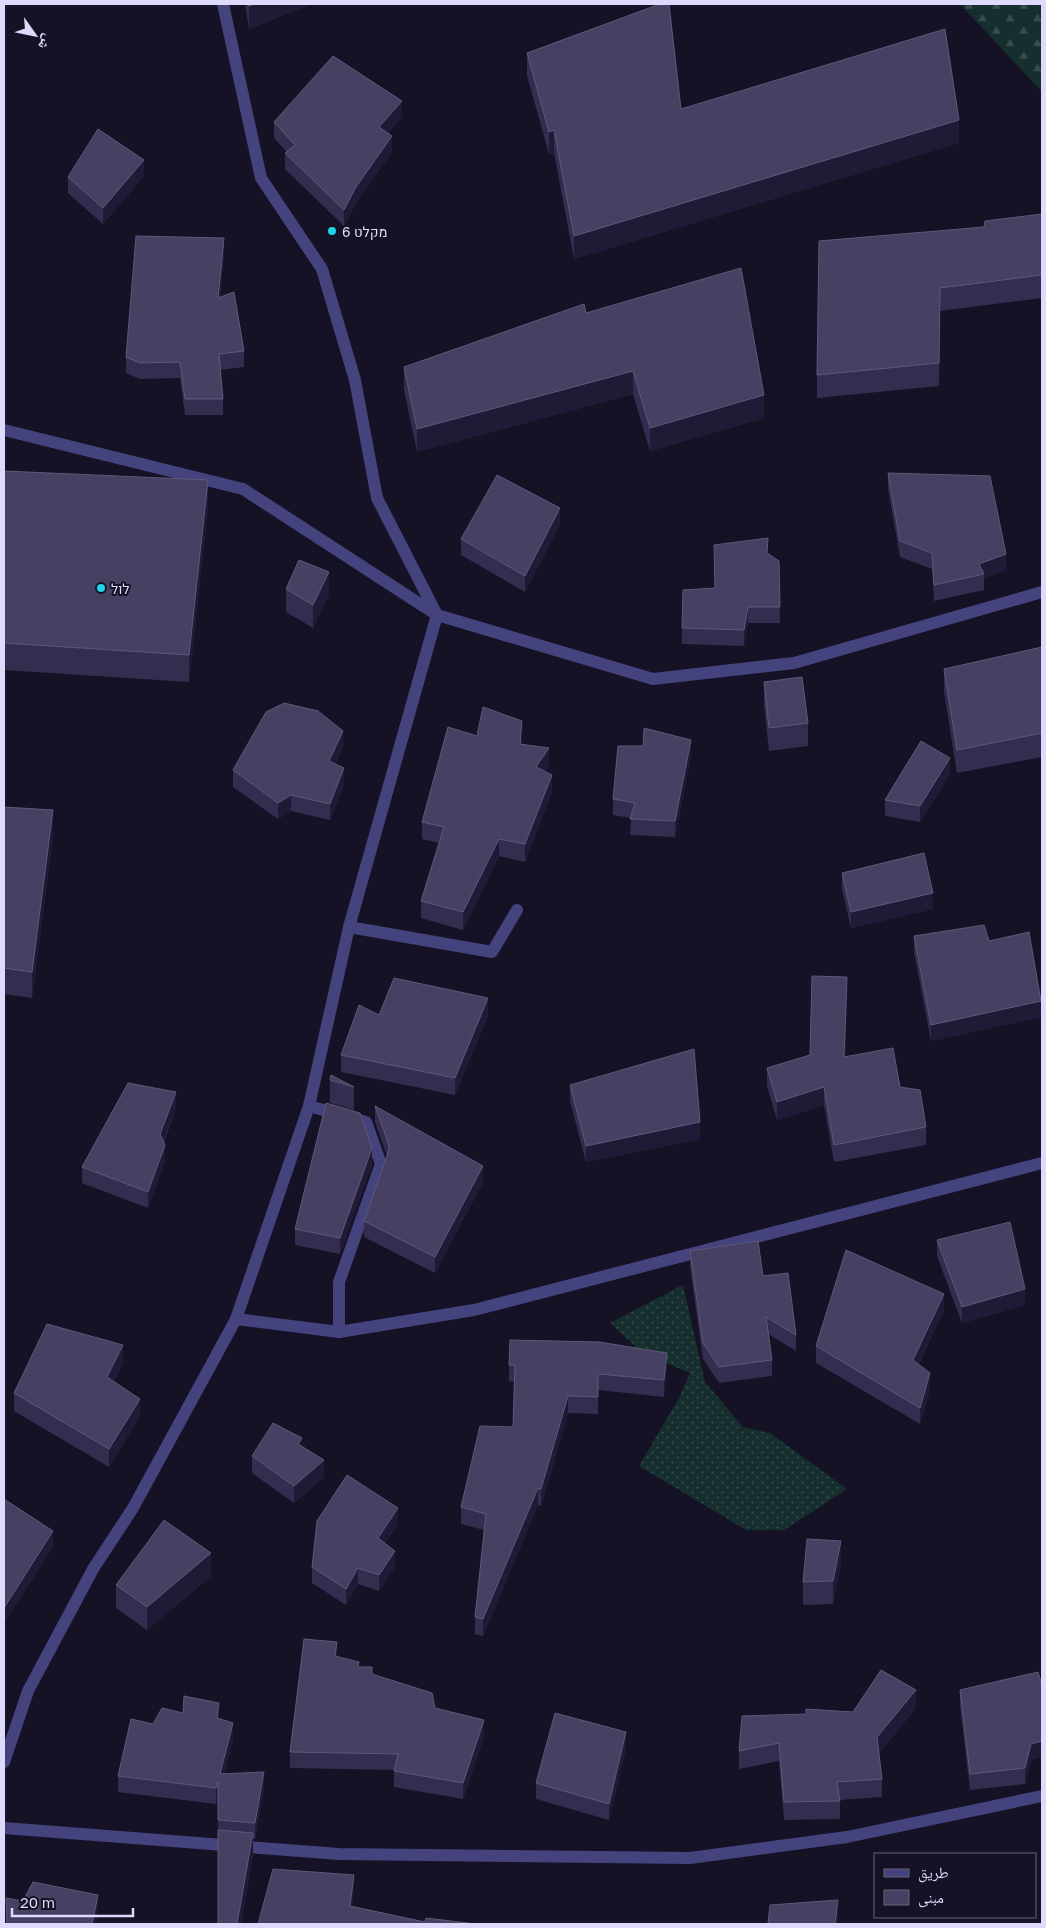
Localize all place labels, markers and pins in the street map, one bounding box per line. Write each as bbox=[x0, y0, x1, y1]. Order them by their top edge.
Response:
place label: מקלט 6 bbox=[342, 223, 387, 240]
marker: מקלט 6 bbox=[326, 225, 338, 237]
place label: לול bbox=[111, 580, 130, 597]
marker: לול bbox=[95, 582, 107, 594]

